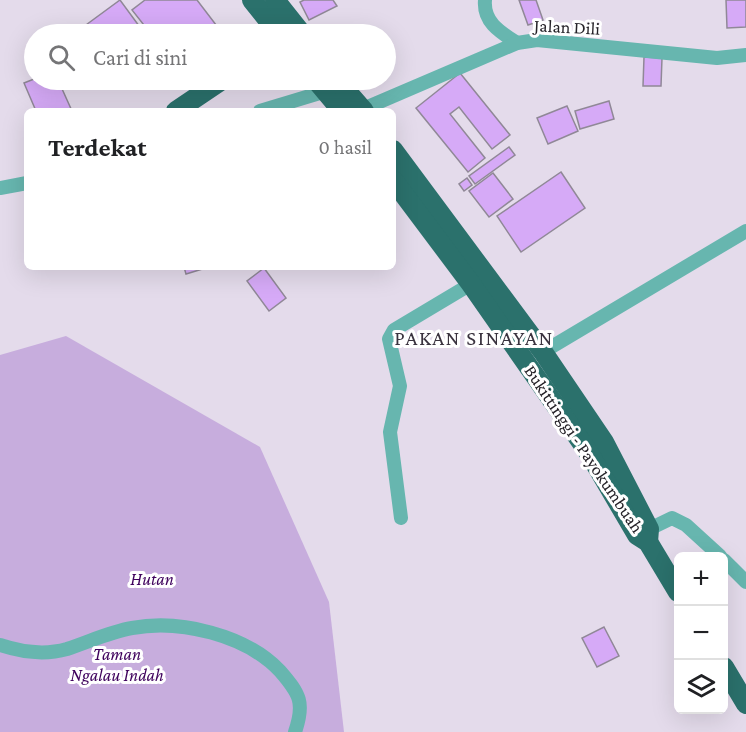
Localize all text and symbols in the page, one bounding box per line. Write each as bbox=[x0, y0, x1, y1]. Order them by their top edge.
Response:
street label: Jalan Dili bbox=[532, 15, 601, 39]
search box bbox=[24, 24, 396, 90]
icon: search bbox=[45, 41, 78, 74]
text: Cari di sini bbox=[93, 45, 187, 70]
text: Terdekat bbox=[48, 133, 147, 162]
text: 0 hasil bbox=[319, 136, 372, 158]
district label: PAKAN SINAYAN bbox=[394, 326, 554, 350]
street label: Bukittinggi - Payokumbuah bbox=[520, 361, 648, 537]
map controls bbox=[674, 552, 728, 714]
button: + bbox=[674, 552, 728, 606]
park label: Hutan bbox=[130, 569, 174, 589]
button: − bbox=[674, 606, 728, 660]
park label: Taman Ngalau Indah bbox=[70, 644, 164, 685]
button: layers bbox=[674, 660, 728, 714]

